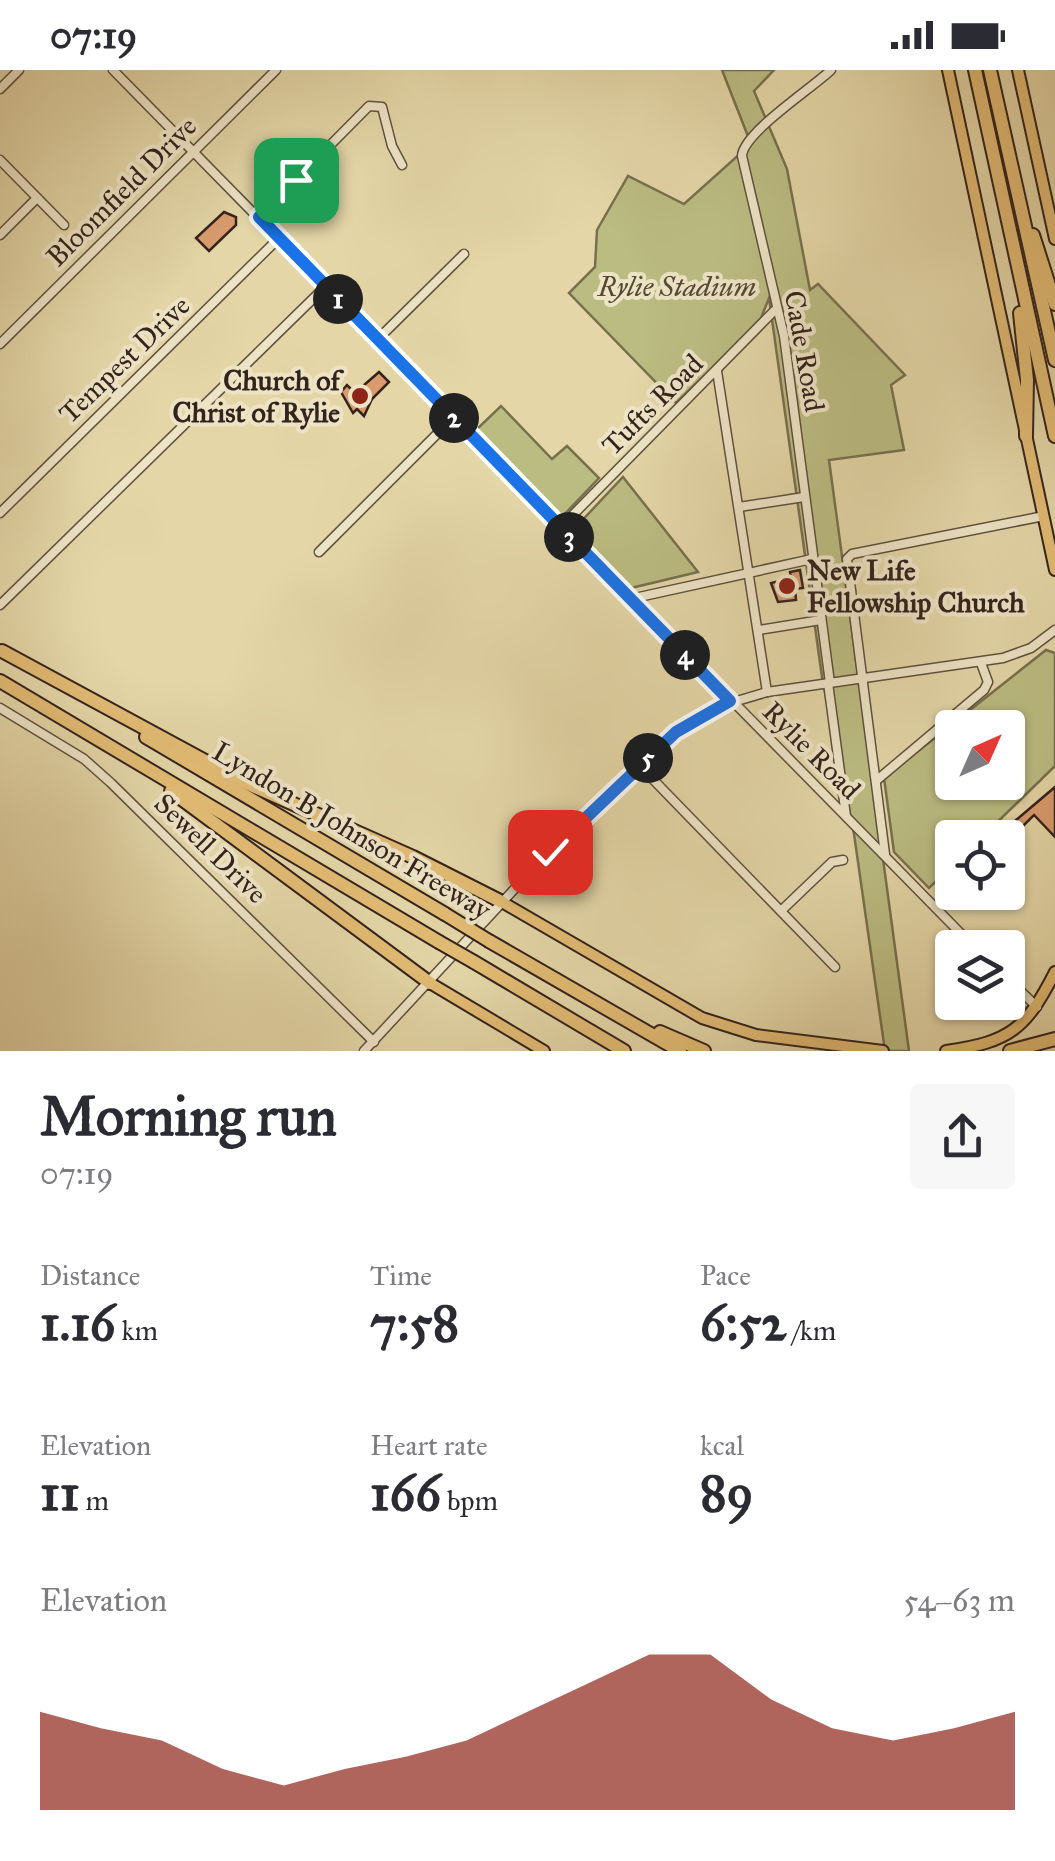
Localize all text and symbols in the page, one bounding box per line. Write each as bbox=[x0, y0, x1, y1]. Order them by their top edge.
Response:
text: 07:19 bbox=[50, 12, 137, 58]
street label: Bloomfield Drive bbox=[39, 109, 204, 274]
pin bbox=[254, 138, 339, 223]
icon: arrive bbox=[269, 153, 324, 208]
park label: Rylie Stadium bbox=[597, 269, 756, 304]
pin: 1 bbox=[313, 274, 363, 324]
text: 1 bbox=[332, 281, 344, 316]
street label: Tempest Drive bbox=[52, 288, 197, 431]
street label: Cade Road bbox=[777, 288, 832, 414]
street label: Tufts Road bbox=[594, 346, 710, 462]
place label: Church of Christ of Rylie bbox=[172, 363, 345, 430]
marker: Church of Christ of Rylie bbox=[349, 385, 371, 407]
pin: 2 bbox=[429, 393, 479, 443]
text: 2 bbox=[447, 400, 461, 435]
pin: 3 bbox=[544, 512, 594, 562]
text: 3 bbox=[563, 519, 575, 554]
place label: New Life Fellowship Church bbox=[807, 553, 1025, 620]
marker: New Life Fellowship Church bbox=[776, 575, 798, 597]
pin: 4 bbox=[660, 630, 710, 680]
text: 4 bbox=[677, 637, 693, 672]
street label: Rylie Road bbox=[755, 694, 868, 807]
north arrow bbox=[935, 710, 1025, 800]
map controls bbox=[935, 710, 1025, 1020]
street label: Lyndon B Johnson Freeway bbox=[206, 733, 498, 928]
pin: 5 bbox=[623, 733, 673, 783]
text: 5 bbox=[641, 740, 655, 775]
street label: Sewell Drive bbox=[147, 786, 274, 911]
pin bbox=[508, 810, 593, 895]
button: locate bbox=[935, 820, 1025, 910]
icon: check bbox=[523, 825, 578, 880]
button: layers bbox=[935, 930, 1025, 1020]
text: Morning run bbox=[40, 1083, 337, 1150]
button: share bbox=[910, 1084, 1015, 1189]
text: 07:19 bbox=[40, 1154, 113, 1193]
text: Distance bbox=[40, 1258, 140, 1293]
text: Time bbox=[370, 1258, 432, 1293]
text: Pace bbox=[700, 1258, 751, 1293]
text: 1.16 bbox=[40, 1293, 115, 1354]
text: 7:58 bbox=[370, 1293, 459, 1354]
text: 6:52 bbox=[700, 1293, 786, 1354]
text: km bbox=[115, 1313, 158, 1348]
text: /km bbox=[786, 1313, 836, 1348]
text: Elevation bbox=[40, 1428, 151, 1463]
text: Heart rate bbox=[370, 1428, 488, 1463]
text: kcal bbox=[700, 1428, 744, 1463]
text: 11 bbox=[40, 1463, 80, 1524]
text: 166 bbox=[370, 1463, 441, 1524]
text: 89 bbox=[700, 1463, 753, 1524]
text: m bbox=[80, 1483, 109, 1518]
text: bpm bbox=[441, 1483, 498, 1518]
text: Elevation bbox=[40, 1581, 167, 1620]
text: 54–63 m bbox=[903, 1581, 1015, 1620]

